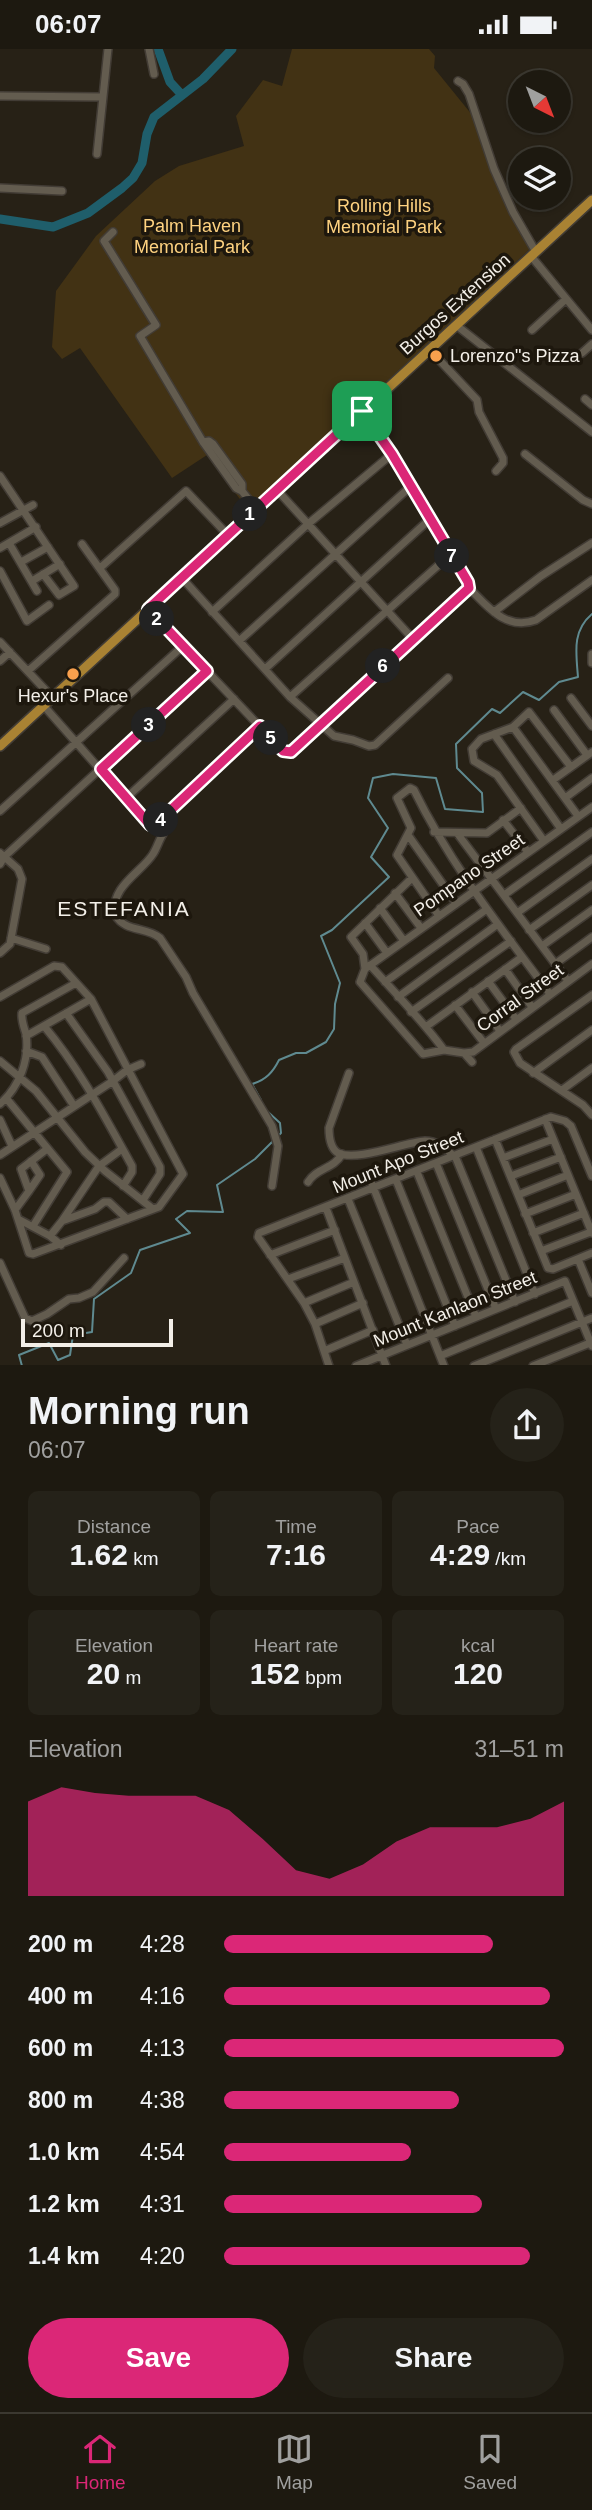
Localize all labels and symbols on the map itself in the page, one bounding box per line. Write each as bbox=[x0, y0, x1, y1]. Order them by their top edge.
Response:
north arrow bbox=[508, 70, 570, 133]
park label: Rolling Hills Memorial Park bbox=[326, 196, 443, 237]
park label: Palm Haven Memorial Park bbox=[134, 216, 251, 257]
street label: Burgos Extension bbox=[396, 249, 514, 359]
place label: Lorenzo"s Pizza bbox=[450, 346, 580, 366]
marker: Lorenzo"s Pizza bbox=[428, 348, 444, 364]
pin bbox=[332, 381, 392, 441]
pin: 1 bbox=[232, 497, 268, 531]
pin: 7 bbox=[434, 539, 470, 573]
pin: 2 bbox=[140, 601, 174, 637]
pin: 6 bbox=[366, 649, 400, 683]
marker: Hexur's Place bbox=[65, 666, 81, 682]
place label: Hexur's Place bbox=[18, 686, 128, 706]
pin: 3 bbox=[132, 707, 166, 743]
pin: 5 bbox=[254, 721, 288, 755]
pin: 4 bbox=[144, 803, 178, 837]
street label: Pompano Street bbox=[410, 830, 528, 920]
district label: ESTEFANIA bbox=[57, 897, 191, 920]
street label: Corral Street bbox=[473, 960, 567, 1036]
street label: Mount Apo Street bbox=[330, 1127, 466, 1197]
street label: Mount Kanlaon Street bbox=[371, 1267, 539, 1351]
scale bar bbox=[21, 1317, 173, 1348]

